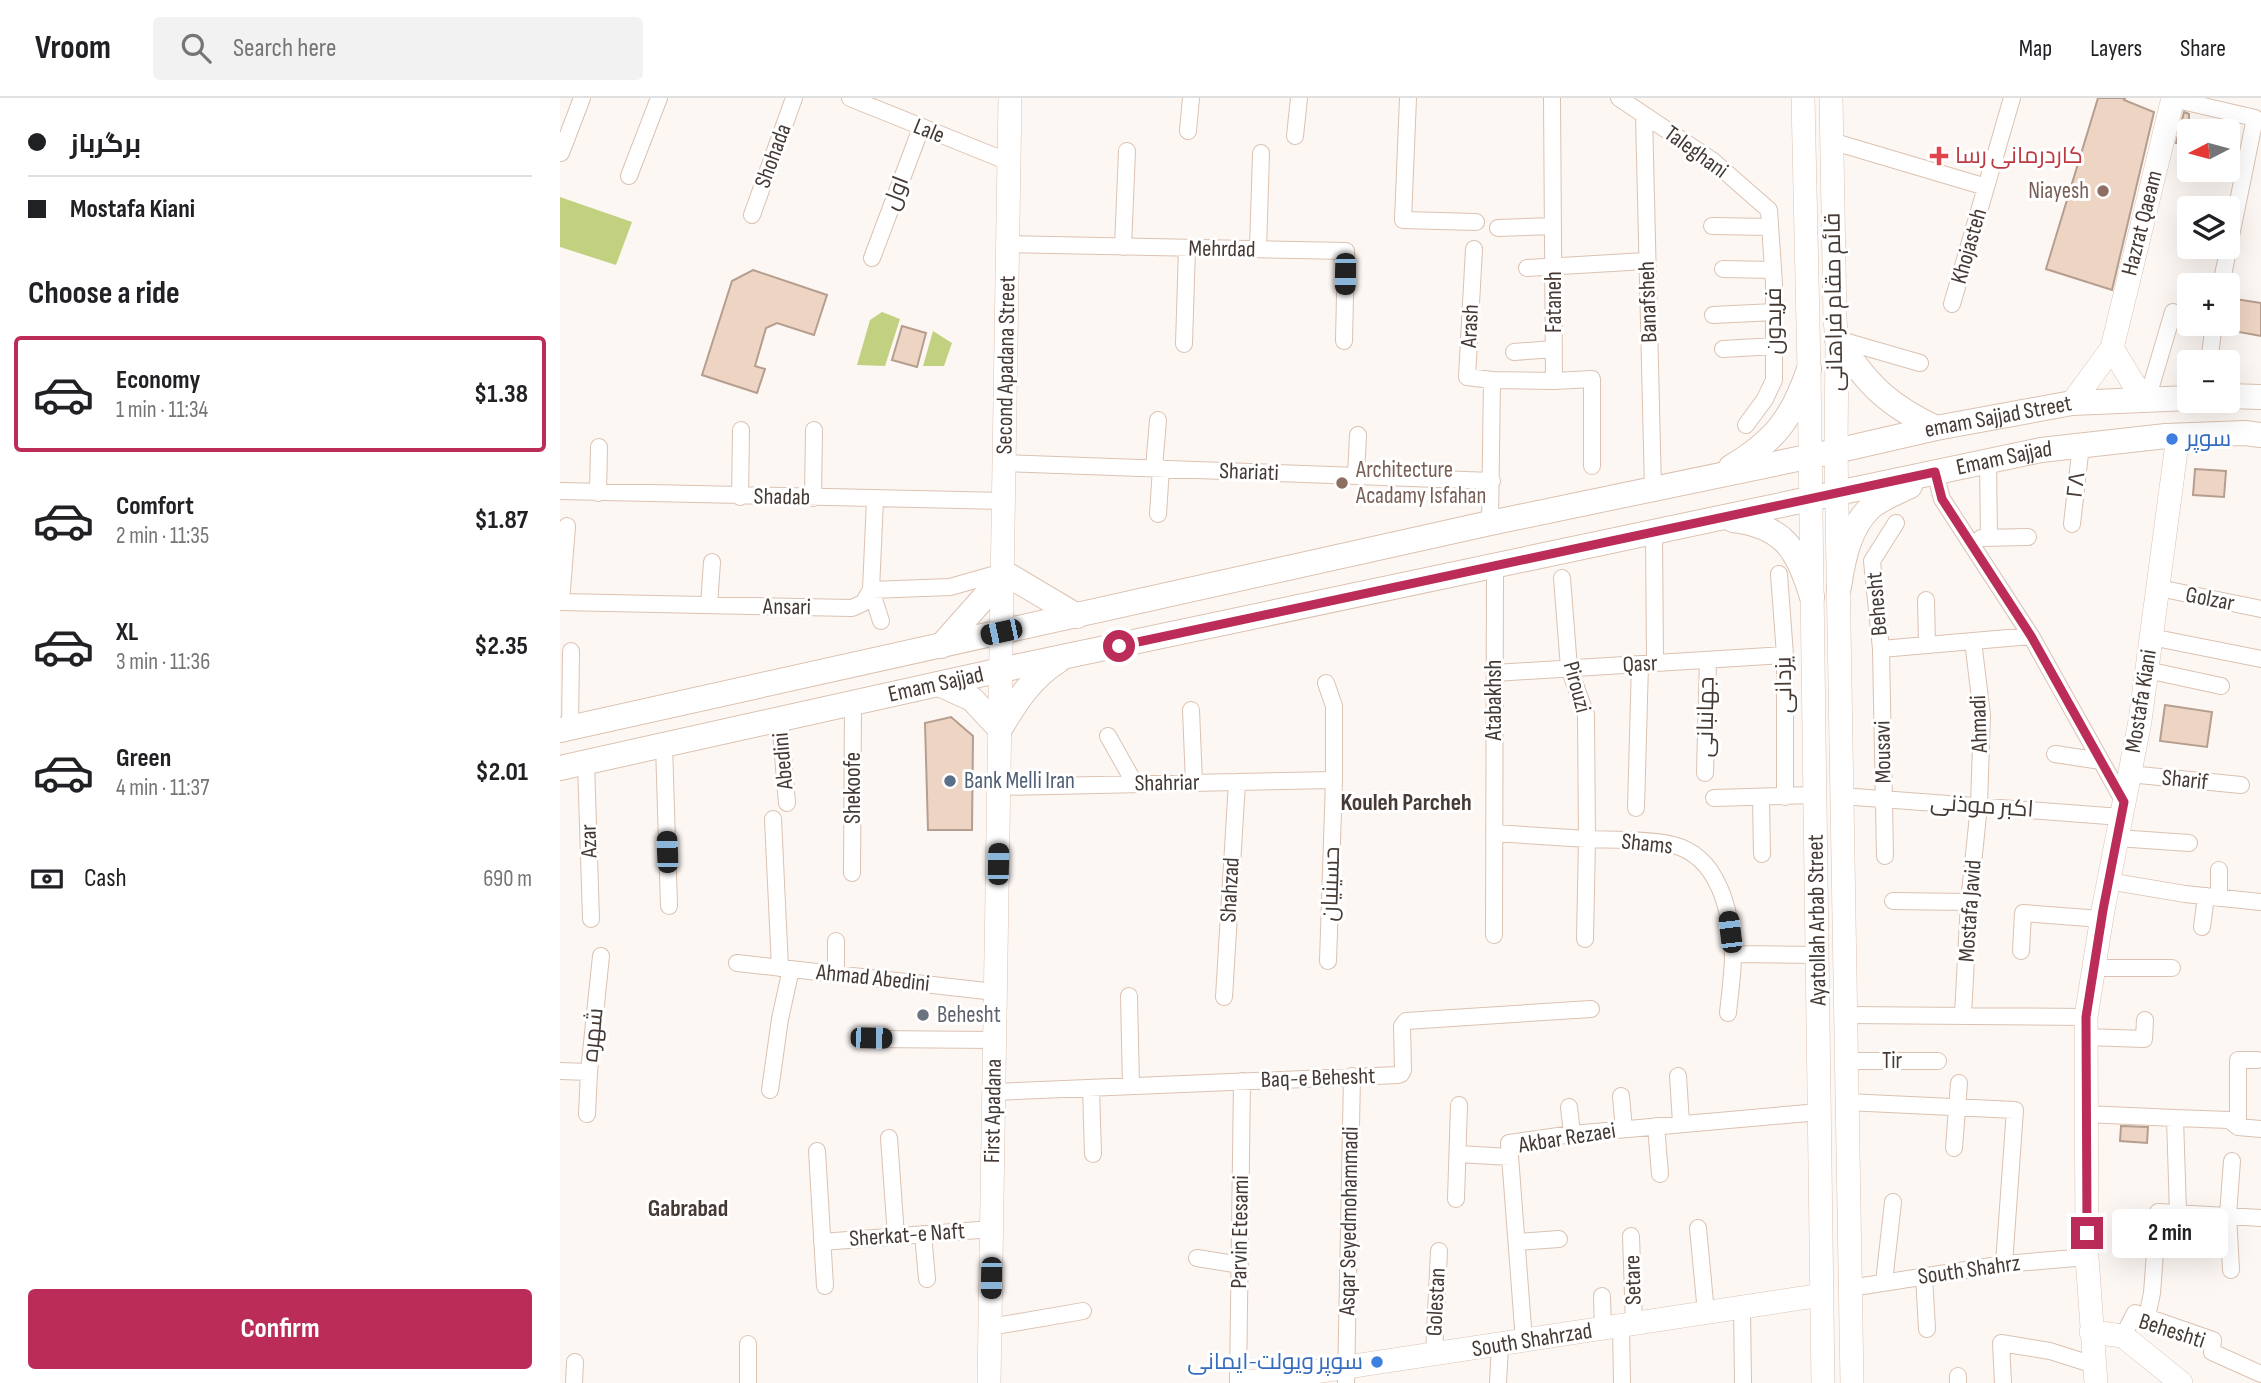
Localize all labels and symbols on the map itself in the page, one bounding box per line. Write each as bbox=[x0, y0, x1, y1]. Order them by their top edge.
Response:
street label: Lale bbox=[909, 112, 949, 150]
street label: Taleghani bbox=[1659, 119, 1733, 185]
north arrow bbox=[2177, 119, 2240, 182]
street label: Shohada bbox=[748, 120, 798, 192]
place label: کاردرمانی رسا bbox=[1955, 142, 2083, 170]
marker: کاردرمانی رسا bbox=[1929, 146, 1949, 166]
street label: Hazrat Qaeam bbox=[2115, 167, 2169, 279]
street label: اول bbox=[877, 172, 915, 214]
place label: Niayesh bbox=[2028, 177, 2089, 205]
marker: Niayesh bbox=[2095, 183, 2111, 199]
street label: Khojasteh bbox=[1945, 205, 1993, 287]
street label: قائم مقام فراهانی bbox=[1818, 212, 1851, 392]
street label: Mehrdad bbox=[1188, 234, 1256, 264]
car bbox=[1335, 253, 1356, 295]
street label: Banafsheh bbox=[1633, 261, 1663, 343]
street label: Fataneh bbox=[1540, 271, 1568, 333]
street label: Second Apadana Street bbox=[990, 275, 1022, 455]
street label: فریدون bbox=[1760, 287, 1788, 355]
street label: Arash bbox=[1455, 304, 1485, 349]
street label: emam Sajjad Street bbox=[1922, 389, 2074, 444]
place label: سوپر bbox=[2184, 425, 2231, 453]
marker: سوپر bbox=[2164, 431, 2180, 447]
street label: Emam Sajjad bbox=[1954, 435, 2053, 482]
place label: Architecture Acadamy Isfahan bbox=[1355, 456, 1486, 510]
street label: Shariati bbox=[1219, 457, 1279, 487]
street label: ۲۸ bbox=[2060, 470, 2092, 500]
marker: Architecture Acadamy Isfahan bbox=[1334, 475, 1350, 491]
street label: Shadab bbox=[753, 483, 811, 511]
street label: Behesht bbox=[1860, 571, 1894, 637]
street label: Golzar bbox=[2183, 581, 2237, 617]
street label: Ansari bbox=[762, 593, 811, 621]
car bbox=[979, 617, 1024, 647]
route start bbox=[1103, 630, 1135, 662]
street label: Mostafa Kiani bbox=[2119, 648, 2163, 754]
street label: Qasr bbox=[1622, 649, 1659, 679]
street label: یزدانی bbox=[1770, 656, 1798, 714]
street label: Pirouzi bbox=[1557, 658, 1597, 716]
street label: Emam Sajjad bbox=[885, 660, 986, 709]
street label: Atabakhsh bbox=[1480, 660, 1508, 741]
street label: جهانبانی bbox=[1691, 676, 1721, 758]
street label: Ahmadi bbox=[1964, 695, 1994, 754]
street label: Mousavi bbox=[1868, 720, 1898, 784]
street label: Abedini bbox=[767, 731, 800, 792]
street label: Shekoofe bbox=[839, 752, 867, 824]
street label: Sharif bbox=[2161, 764, 2210, 796]
place label: Bank Melli Iran bbox=[964, 767, 1075, 795]
street label: Shahriar bbox=[1134, 768, 1200, 798]
marker: Bank Melli Iran bbox=[942, 773, 958, 789]
district label: Kouleh Parcheh bbox=[1340, 788, 1472, 817]
street label: اکبر موذنی bbox=[1929, 788, 2035, 824]
street label: Azar bbox=[574, 823, 604, 859]
street label: Shams bbox=[1620, 827, 1674, 861]
car bbox=[656, 831, 679, 873]
street label: Ayatollah Arbab Street bbox=[1802, 834, 1833, 1007]
car bbox=[988, 843, 1009, 885]
street label: حسینیان bbox=[1316, 846, 1346, 922]
street label: Shahzad bbox=[1214, 857, 1246, 923]
street label: Mostafa Javid bbox=[1952, 859, 1988, 963]
car bbox=[1718, 910, 1743, 954]
street label: Ahmad Abedini bbox=[814, 958, 931, 998]
place label: Behesht bbox=[937, 1001, 1001, 1029]
street label: شهره bbox=[576, 1006, 610, 1064]
marker: Behesht bbox=[915, 1007, 931, 1023]
car bbox=[850, 1027, 893, 1049]
street label: Tir bbox=[1882, 1047, 1903, 1075]
street label: First Apadana bbox=[978, 1059, 1008, 1163]
street label: Baq-e Behesht bbox=[1260, 1062, 1376, 1094]
street label: Akbar Rezaei bbox=[1516, 1117, 1617, 1160]
street label: Asqar Seyedmohammadi bbox=[1333, 1126, 1365, 1317]
street label: Parvin Etesami bbox=[1225, 1175, 1255, 1289]
district label: Gabrabad bbox=[648, 1194, 728, 1223]
callout: 2 min bbox=[2112, 1208, 2227, 1258]
street label: Sherkat-e Naft bbox=[848, 1217, 966, 1253]
route end bbox=[2071, 1217, 2103, 1249]
street label: South Shahrz bbox=[1916, 1249, 2022, 1291]
street label: Setare bbox=[1618, 1254, 1648, 1306]
car bbox=[981, 1257, 1002, 1299]
street label: Golestan bbox=[1420, 1267, 1452, 1337]
street label: Beheshti bbox=[2135, 1307, 2209, 1355]
street label: South Shahrzad bbox=[1470, 1317, 1594, 1363]
place label: سوپر ویولت-ایمانی bbox=[1187, 1348, 1363, 1376]
marker: سوپر ویولت-ایمانی bbox=[1369, 1354, 1385, 1370]

